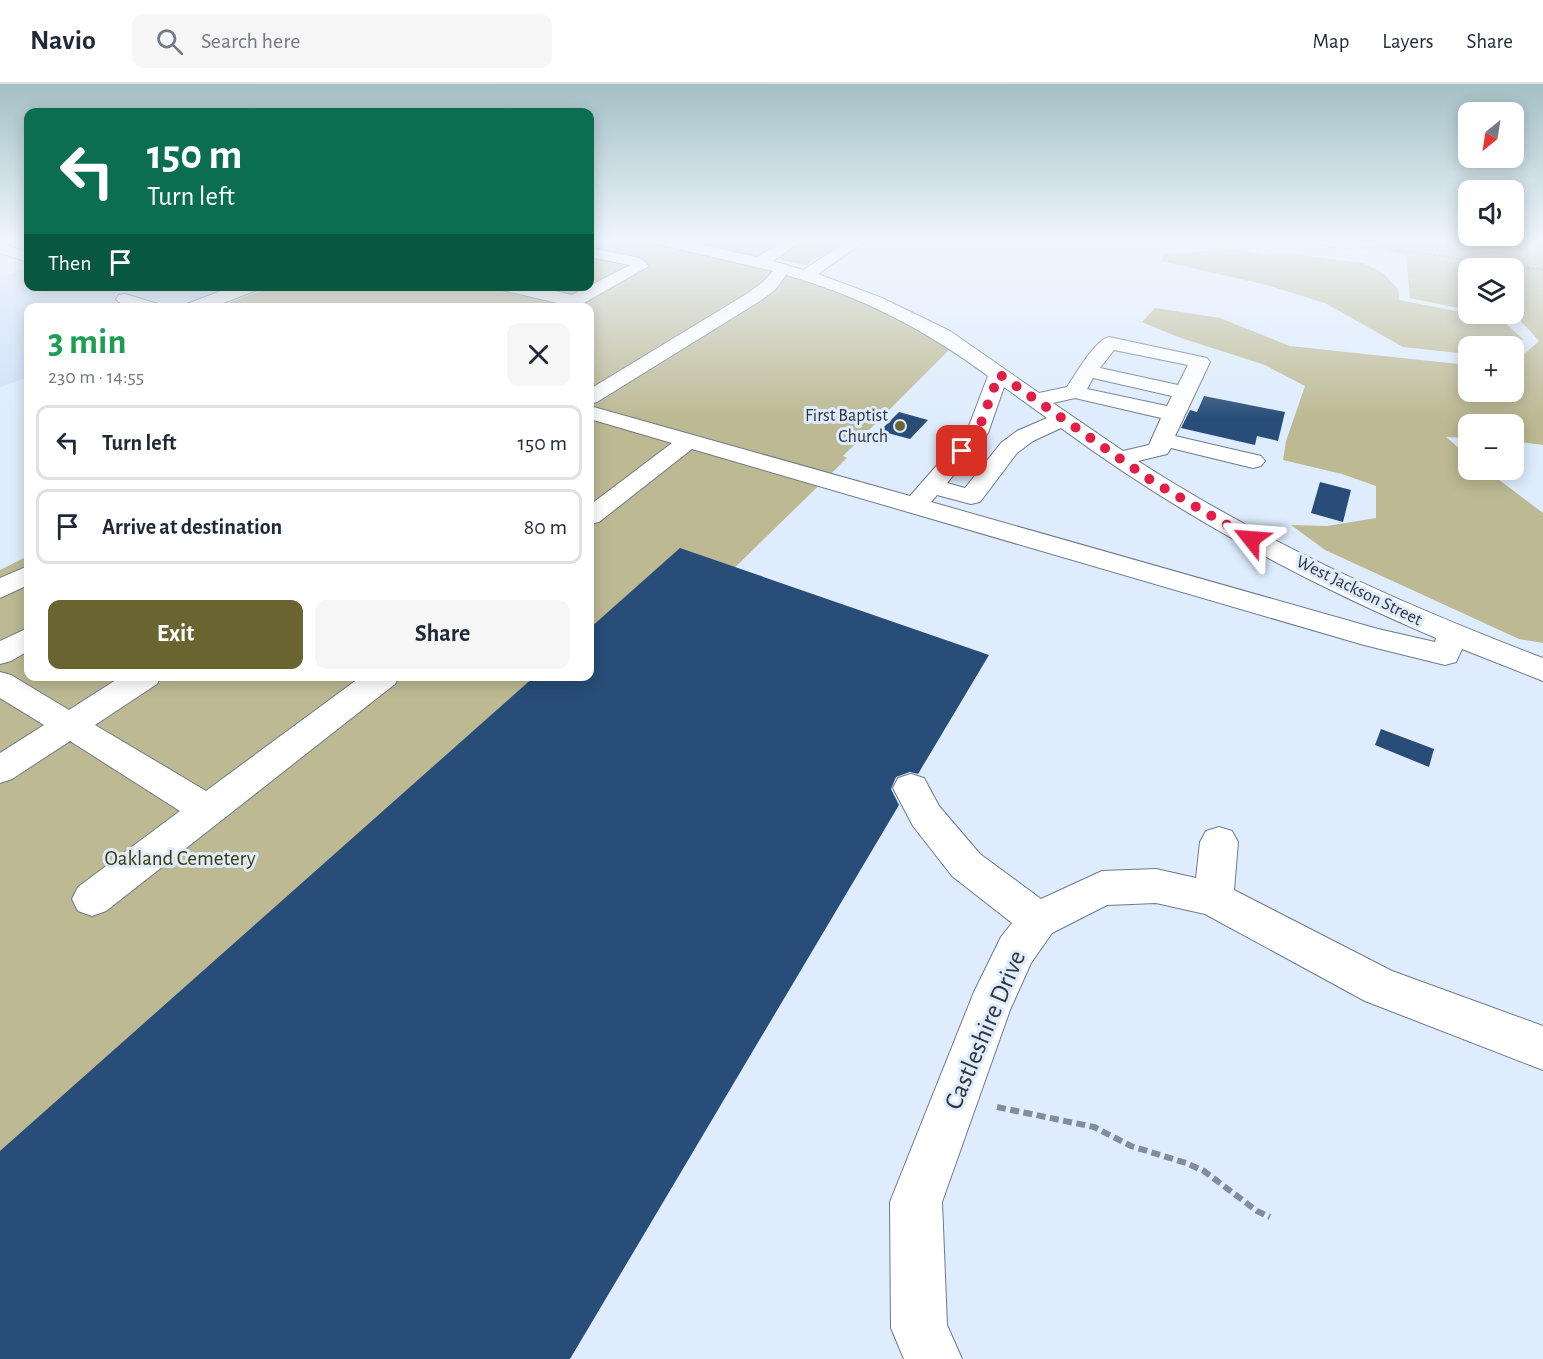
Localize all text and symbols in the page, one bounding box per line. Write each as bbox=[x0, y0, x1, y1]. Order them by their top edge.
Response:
search box bbox=[132, 14, 552, 68]
icon: search bbox=[153, 25, 186, 58]
text: Navio bbox=[30, 27, 96, 55]
text: Search here bbox=[201, 30, 300, 52]
text: Map bbox=[1313, 31, 1349, 52]
text: Layers bbox=[1382, 31, 1433, 52]
text: Share bbox=[1466, 31, 1513, 52]
north arrow bbox=[1458, 102, 1524, 168]
map controls bbox=[1458, 102, 1524, 480]
icon: left bbox=[48, 132, 126, 210]
text: 150 m bbox=[147, 134, 242, 176]
button: sound bbox=[1458, 180, 1524, 246]
text: Turn left bbox=[147, 183, 235, 210]
icon: arrive bbox=[104, 246, 137, 279]
text: Then bbox=[48, 252, 92, 274]
button: layers bbox=[1458, 258, 1524, 324]
button: close bbox=[507, 323, 570, 386]
text: 3 min bbox=[48, 324, 126, 360]
button: + bbox=[1458, 336, 1524, 402]
text: 230 m · 14:55 bbox=[48, 367, 144, 387]
place label: First Baptist Church bbox=[805, 407, 888, 446]
button: − bbox=[1458, 414, 1524, 480]
marker: First Baptist Church bbox=[893, 419, 907, 433]
pin bbox=[936, 425, 987, 476]
icon: left bbox=[51, 426, 84, 459]
text: Turn left bbox=[102, 432, 176, 454]
text: 150 m bbox=[517, 432, 567, 454]
icon: arrive bbox=[945, 434, 978, 467]
position arrow bbox=[1219, 507, 1283, 571]
icon: arrive bbox=[51, 510, 84, 543]
text: Arrive at destination bbox=[102, 516, 282, 538]
text: 80 m bbox=[524, 516, 567, 538]
street label: West Jackson Street bbox=[1293, 553, 1425, 629]
button: Exit bbox=[48, 600, 303, 669]
button: Share bbox=[315, 600, 570, 669]
park label: Oakland Cemetery bbox=[104, 848, 256, 869]
street label: Castleshire Drive bbox=[940, 947, 1030, 1113]

